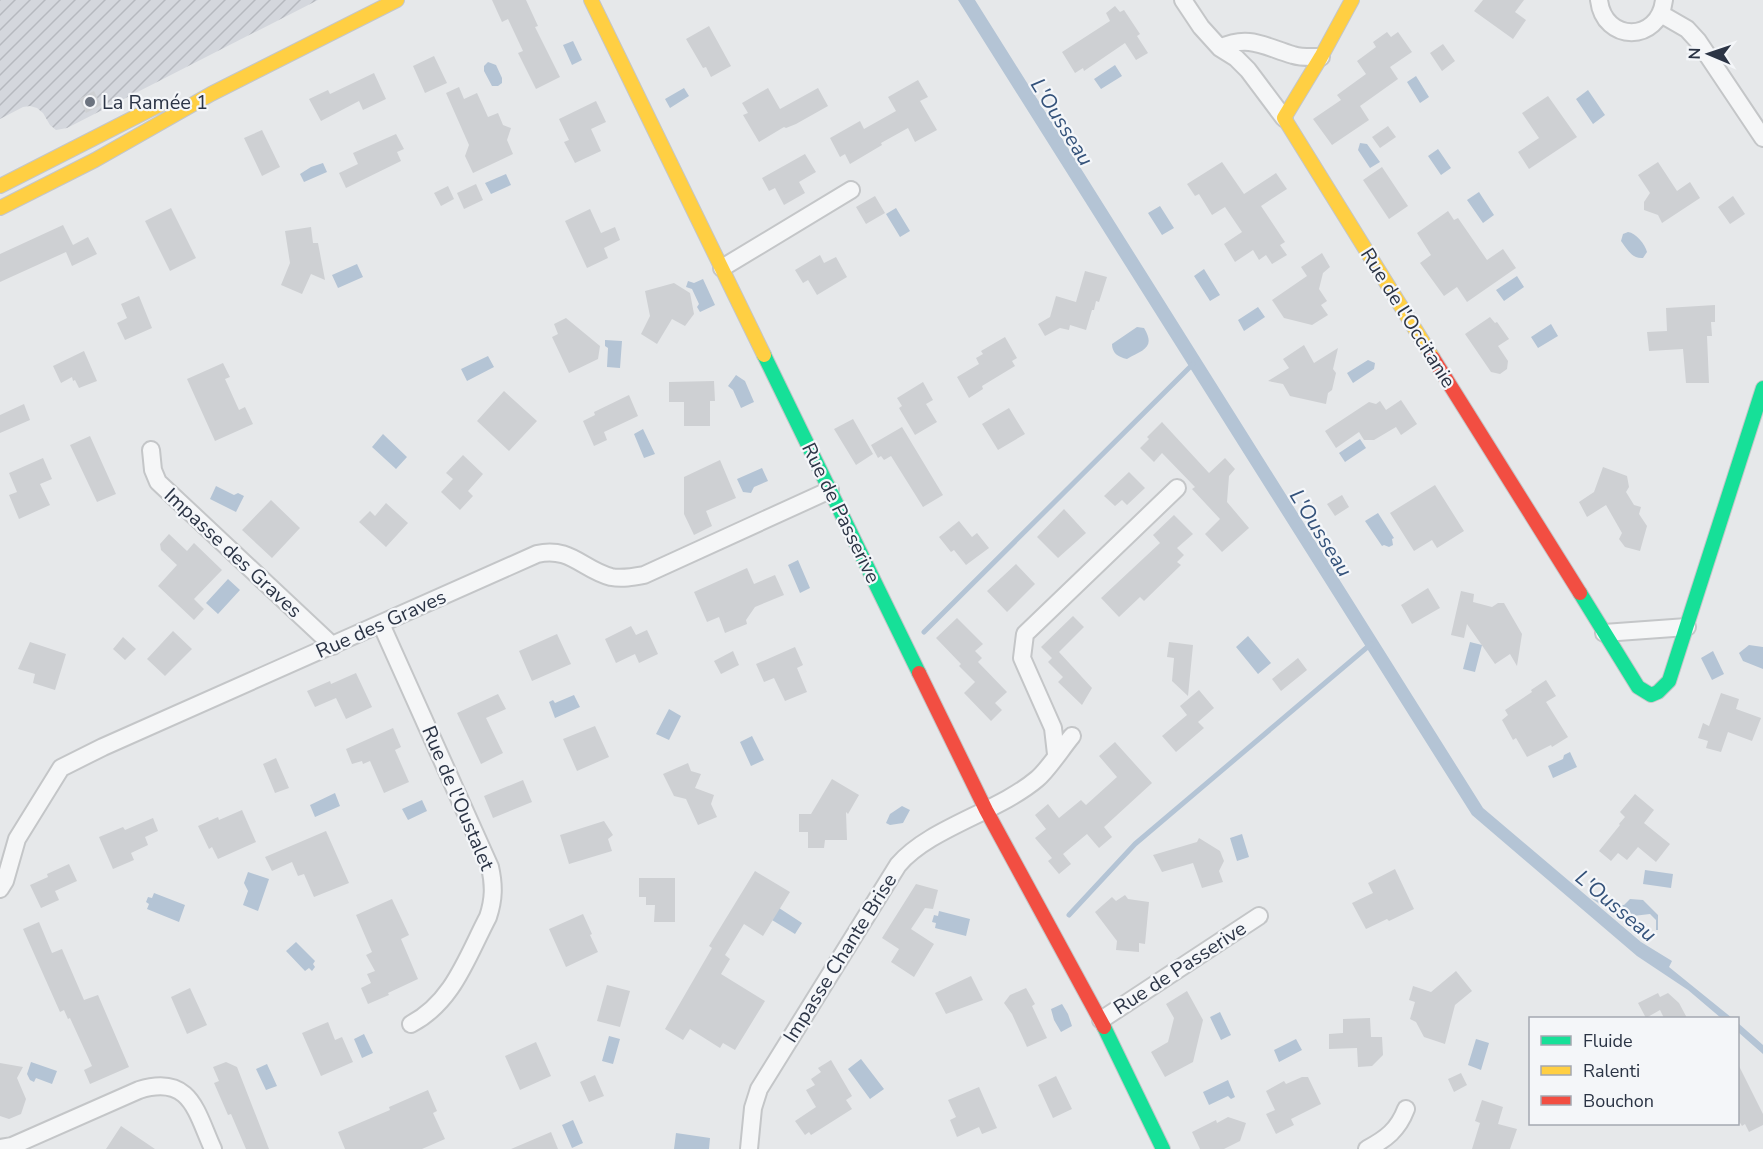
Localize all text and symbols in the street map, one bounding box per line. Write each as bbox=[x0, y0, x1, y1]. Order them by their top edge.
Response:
north arrow bbox=[1679, 24, 1739, 84]
text: N bbox=[1684, 47, 1706, 60]
water label: L'Ousseau bbox=[1024, 73, 1100, 171]
place label: La Ramée 1 bbox=[102, 89, 208, 116]
marker: La Ramée 1 bbox=[83, 95, 97, 109]
street label: Rue de l'Occitanie bbox=[1354, 243, 1462, 393]
street label: Rue de Passerive bbox=[795, 438, 887, 588]
street label: Impasse des Graves bbox=[158, 482, 308, 624]
water label: L'Ousseau bbox=[1283, 484, 1359, 582]
street label: Rue des Graves bbox=[312, 583, 450, 665]
street label: Rue de l'Oustalet bbox=[415, 722, 501, 875]
water label: L'Ousseau bbox=[1569, 864, 1663, 948]
street label: Impasse Chante Brise bbox=[777, 868, 903, 1048]
street label: Rue de Passerive bbox=[1108, 915, 1252, 1021]
legend bbox=[1529, 1017, 1739, 1125]
text: Fluide bbox=[1583, 1029, 1633, 1053]
text: Ralenti bbox=[1583, 1059, 1640, 1083]
text: Bouchon bbox=[1583, 1089, 1654, 1113]

